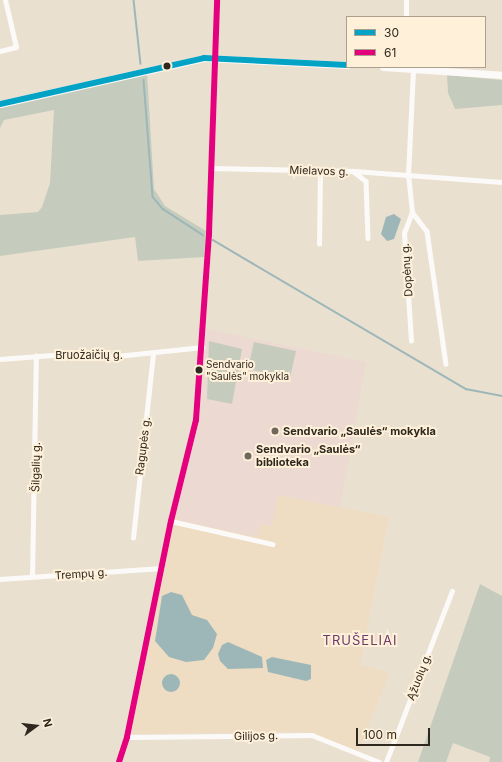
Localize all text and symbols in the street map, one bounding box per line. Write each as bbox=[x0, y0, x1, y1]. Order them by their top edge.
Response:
legend bbox=[346, 16, 486, 68]
text: 30 bbox=[384, 25, 399, 40]
text: 61 bbox=[384, 45, 396, 60]
unlabelled marker bbox=[162, 61, 172, 71]
street label: Mielavos g. bbox=[289, 163, 349, 179]
street label: Dopėnų g. bbox=[399, 243, 415, 297]
street label: Bruožaičių g. bbox=[55, 348, 123, 362]
place label: Sendvario "Saulės" mokykla bbox=[206, 358, 289, 382]
marker: Sendvario "Saulės" mokykla bbox=[194, 365, 204, 375]
street label: Ragupės g. bbox=[133, 416, 153, 476]
place label: Sendvario „Saulės“ mokykla bbox=[283, 424, 436, 438]
marker: Sendvario „Saulės“ mokykla bbox=[270, 426, 280, 436]
street label: Šilgalių g. bbox=[29, 442, 43, 492]
place label: Sendvario „Saulės“ biblioteka bbox=[256, 443, 361, 469]
marker: Sendvario „Saulės“ biblioteka bbox=[243, 451, 253, 461]
street label: Trempų g. bbox=[54, 566, 108, 582]
district label: TRUŠELIAI bbox=[323, 632, 397, 648]
street label: Ąžuolų g. bbox=[404, 652, 434, 702]
north arrow bbox=[16, 706, 56, 746]
text: N bbox=[40, 717, 55, 729]
scale bar bbox=[358, 720, 432, 746]
text: 100 m bbox=[363, 727, 397, 742]
street label: Gilijos g. bbox=[234, 729, 278, 743]

